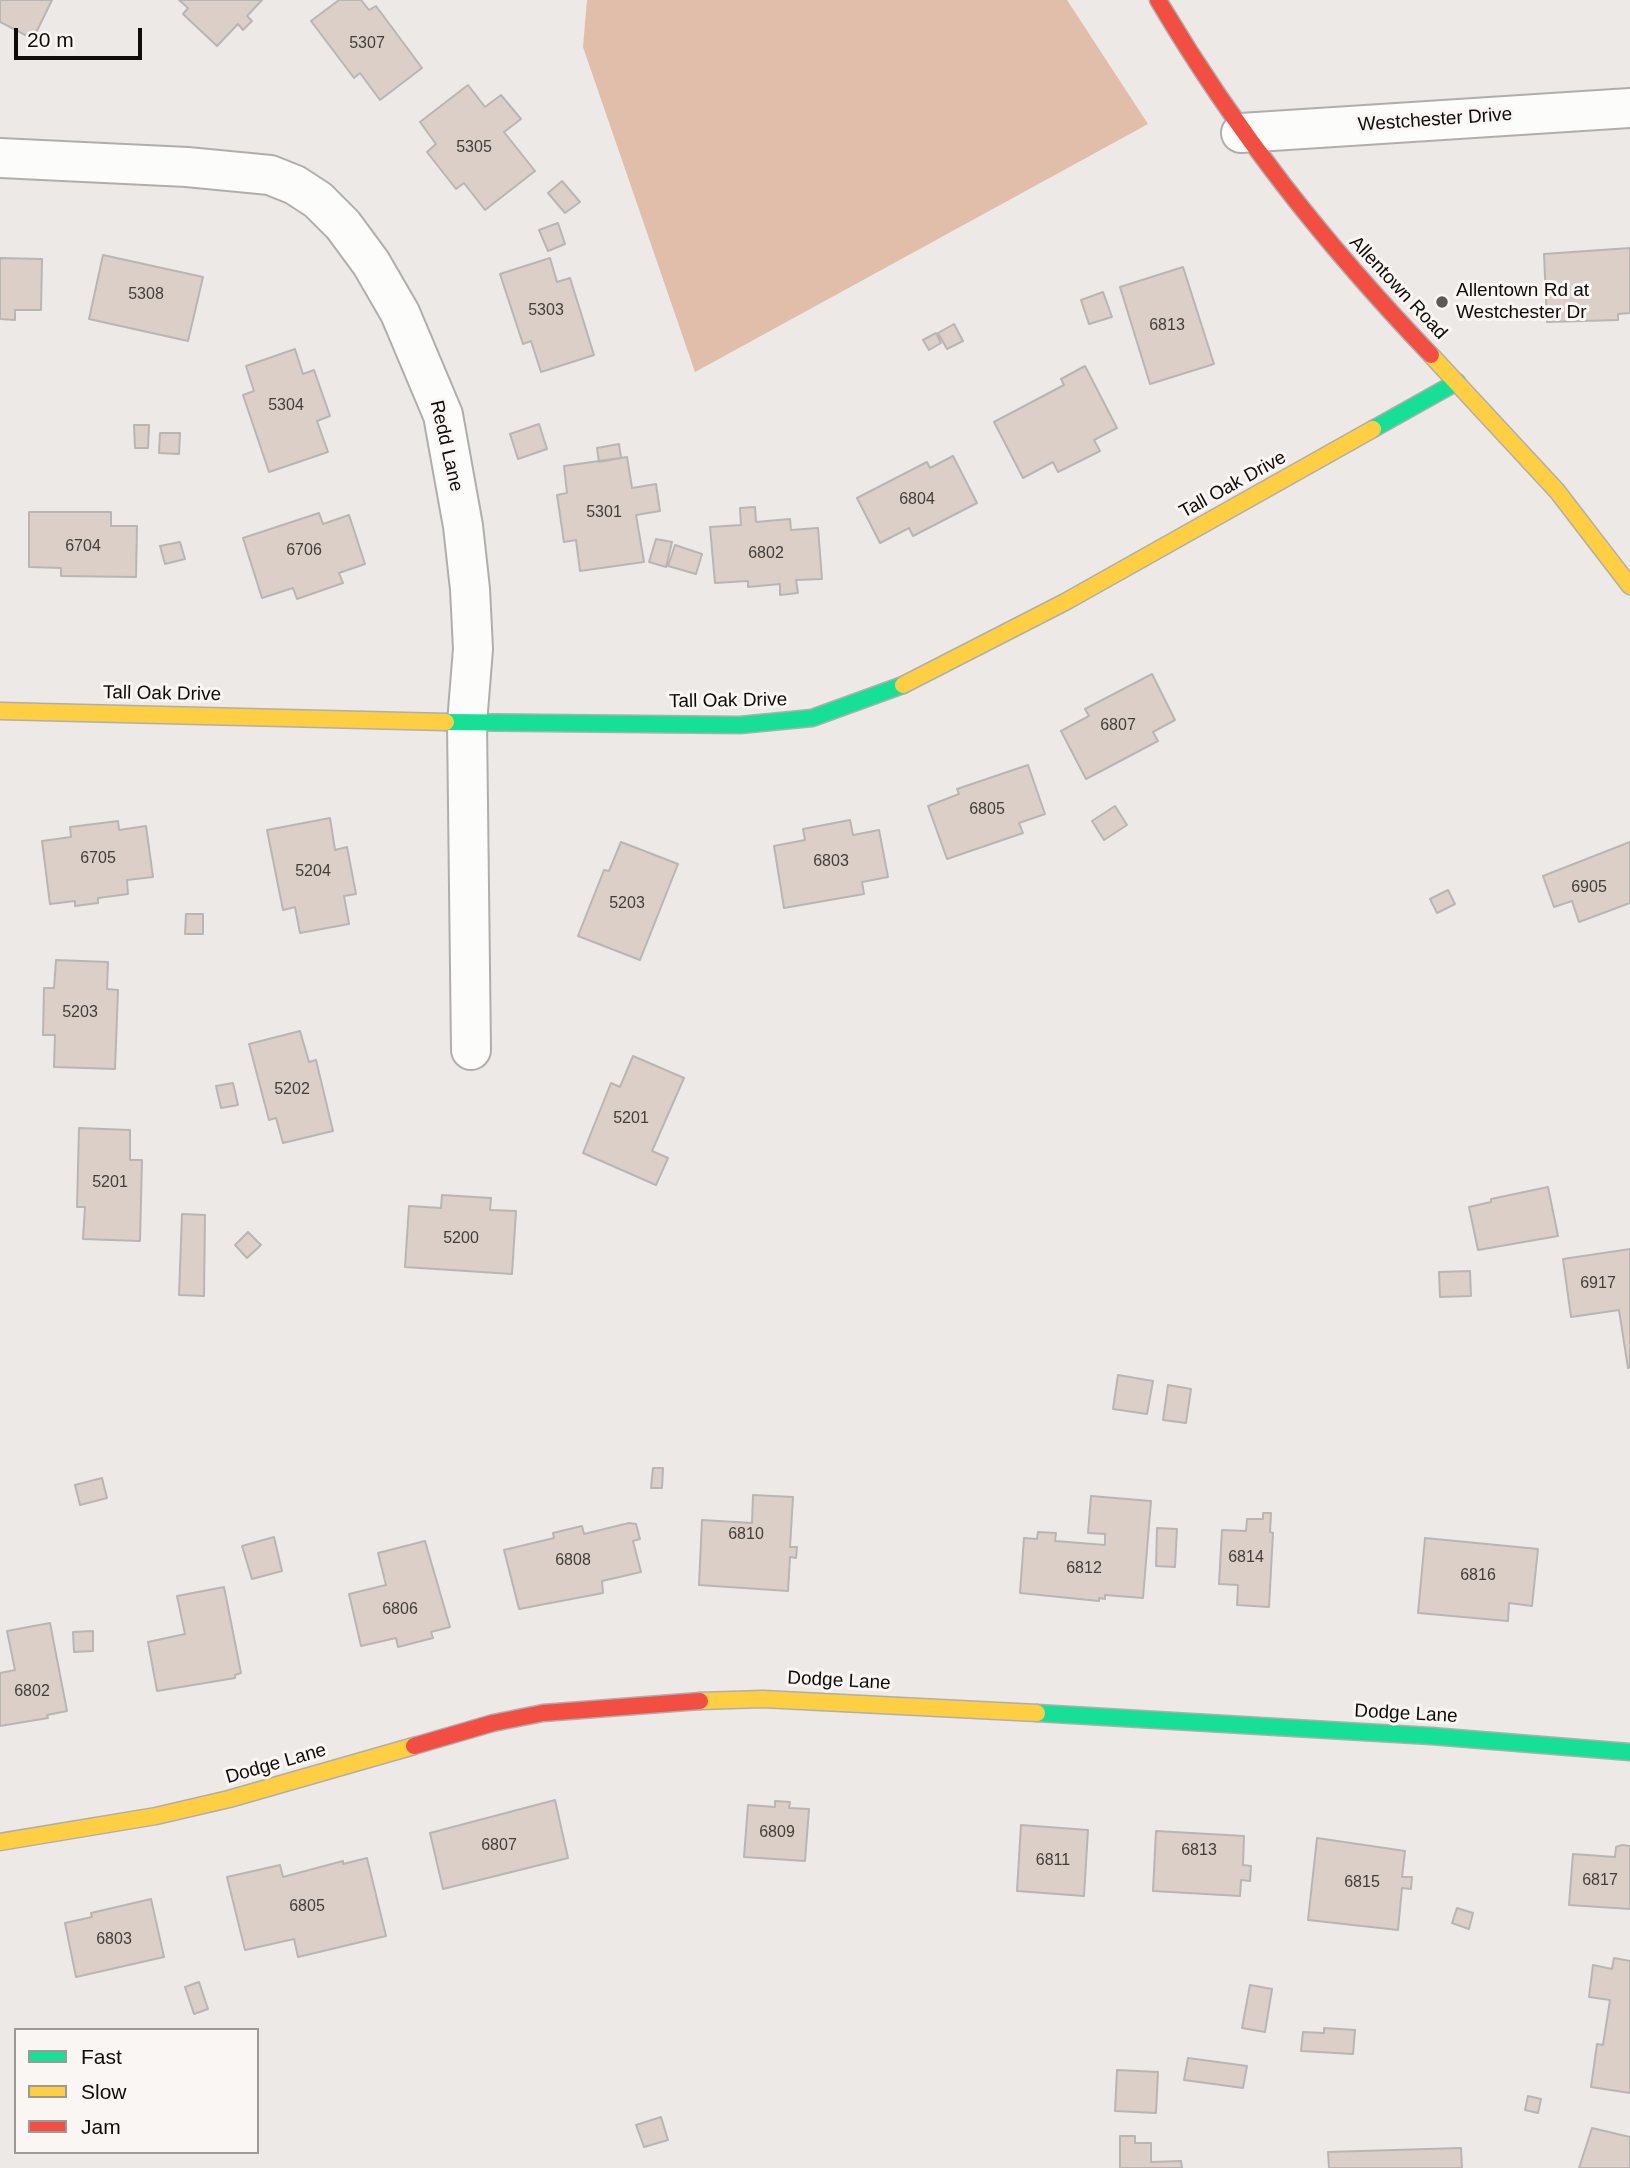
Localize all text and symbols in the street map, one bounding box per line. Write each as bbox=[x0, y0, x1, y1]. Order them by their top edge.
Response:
scale bar bbox=[18, 14, 145, 58]
text: 20 m bbox=[27, 28, 74, 51]
house number: 5307 bbox=[349, 34, 385, 54]
street label: Westchester Drive bbox=[1357, 103, 1513, 137]
house number: 5305 bbox=[456, 138, 492, 158]
street label: Allentown Road bbox=[1344, 232, 1452, 344]
place label: Allentown Rd at Westchester Dr bbox=[1456, 280, 1589, 324]
house number: 5308 bbox=[128, 285, 164, 305]
marker: Allentown Rd at Westchester Dr bbox=[1434, 294, 1450, 310]
house number: 5303 bbox=[528, 301, 564, 321]
house number: 6813 bbox=[1149, 316, 1185, 336]
house number: 5304 bbox=[268, 396, 304, 416]
street label: Redd Lane bbox=[424, 398, 468, 494]
street label: Tall Oak Drive bbox=[1176, 446, 1290, 524]
house number: 6804 bbox=[899, 490, 935, 510]
house number: 5301 bbox=[586, 503, 622, 523]
house number: 6704 bbox=[65, 537, 101, 557]
house number: 6706 bbox=[286, 541, 322, 561]
house number: 6802 bbox=[748, 544, 784, 564]
street label: Tall Oak Drive bbox=[103, 682, 221, 706]
street label: Tall Oak Drive bbox=[669, 689, 787, 713]
house number: 6807 bbox=[1100, 716, 1136, 736]
house number: 6805 bbox=[969, 800, 1005, 820]
house number: 6705 bbox=[80, 849, 116, 869]
house number: 6803 bbox=[813, 852, 849, 872]
house number: 5204 bbox=[295, 862, 331, 882]
house number: 6905 bbox=[1571, 878, 1607, 898]
house number: 5203 bbox=[609, 894, 645, 914]
house number: 5203 bbox=[62, 1003, 98, 1023]
house number: 5202 bbox=[274, 1080, 310, 1100]
house number: 5201 bbox=[613, 1109, 649, 1129]
house number: 5201 bbox=[92, 1173, 128, 1193]
house number: 5200 bbox=[443, 1229, 479, 1249]
house number: 6917 bbox=[1580, 1274, 1616, 1294]
house number: 6810 bbox=[728, 1525, 764, 1545]
house number: 6814 bbox=[1228, 1548, 1264, 1568]
house number: 6808 bbox=[555, 1551, 591, 1571]
house number: 6812 bbox=[1066, 1559, 1102, 1579]
house number: 6816 bbox=[1460, 1566, 1496, 1586]
house number: 6806 bbox=[382, 1600, 418, 1620]
street label: Dodge Lane bbox=[787, 1667, 891, 1695]
house number: 6802 bbox=[14, 1682, 50, 1702]
street label: Dodge Lane bbox=[1354, 1700, 1458, 1728]
street label: Dodge Lane bbox=[223, 1739, 329, 1789]
house number: 6809 bbox=[759, 1823, 795, 1843]
house number: 6807 bbox=[481, 1836, 517, 1856]
house number: 6813 bbox=[1181, 1841, 1217, 1861]
house number: 6811 bbox=[1036, 1851, 1070, 1871]
house number: 6817 bbox=[1582, 1871, 1618, 1891]
house number: 6815 bbox=[1344, 1873, 1380, 1893]
house number: 6805 bbox=[289, 1897, 325, 1917]
house number: 6803 bbox=[96, 1930, 132, 1950]
legend bbox=[14, 2028, 259, 2154]
text: Fast bbox=[81, 2045, 122, 2068]
text: Slow bbox=[81, 2080, 127, 2103]
text: Jam bbox=[81, 2115, 121, 2138]

